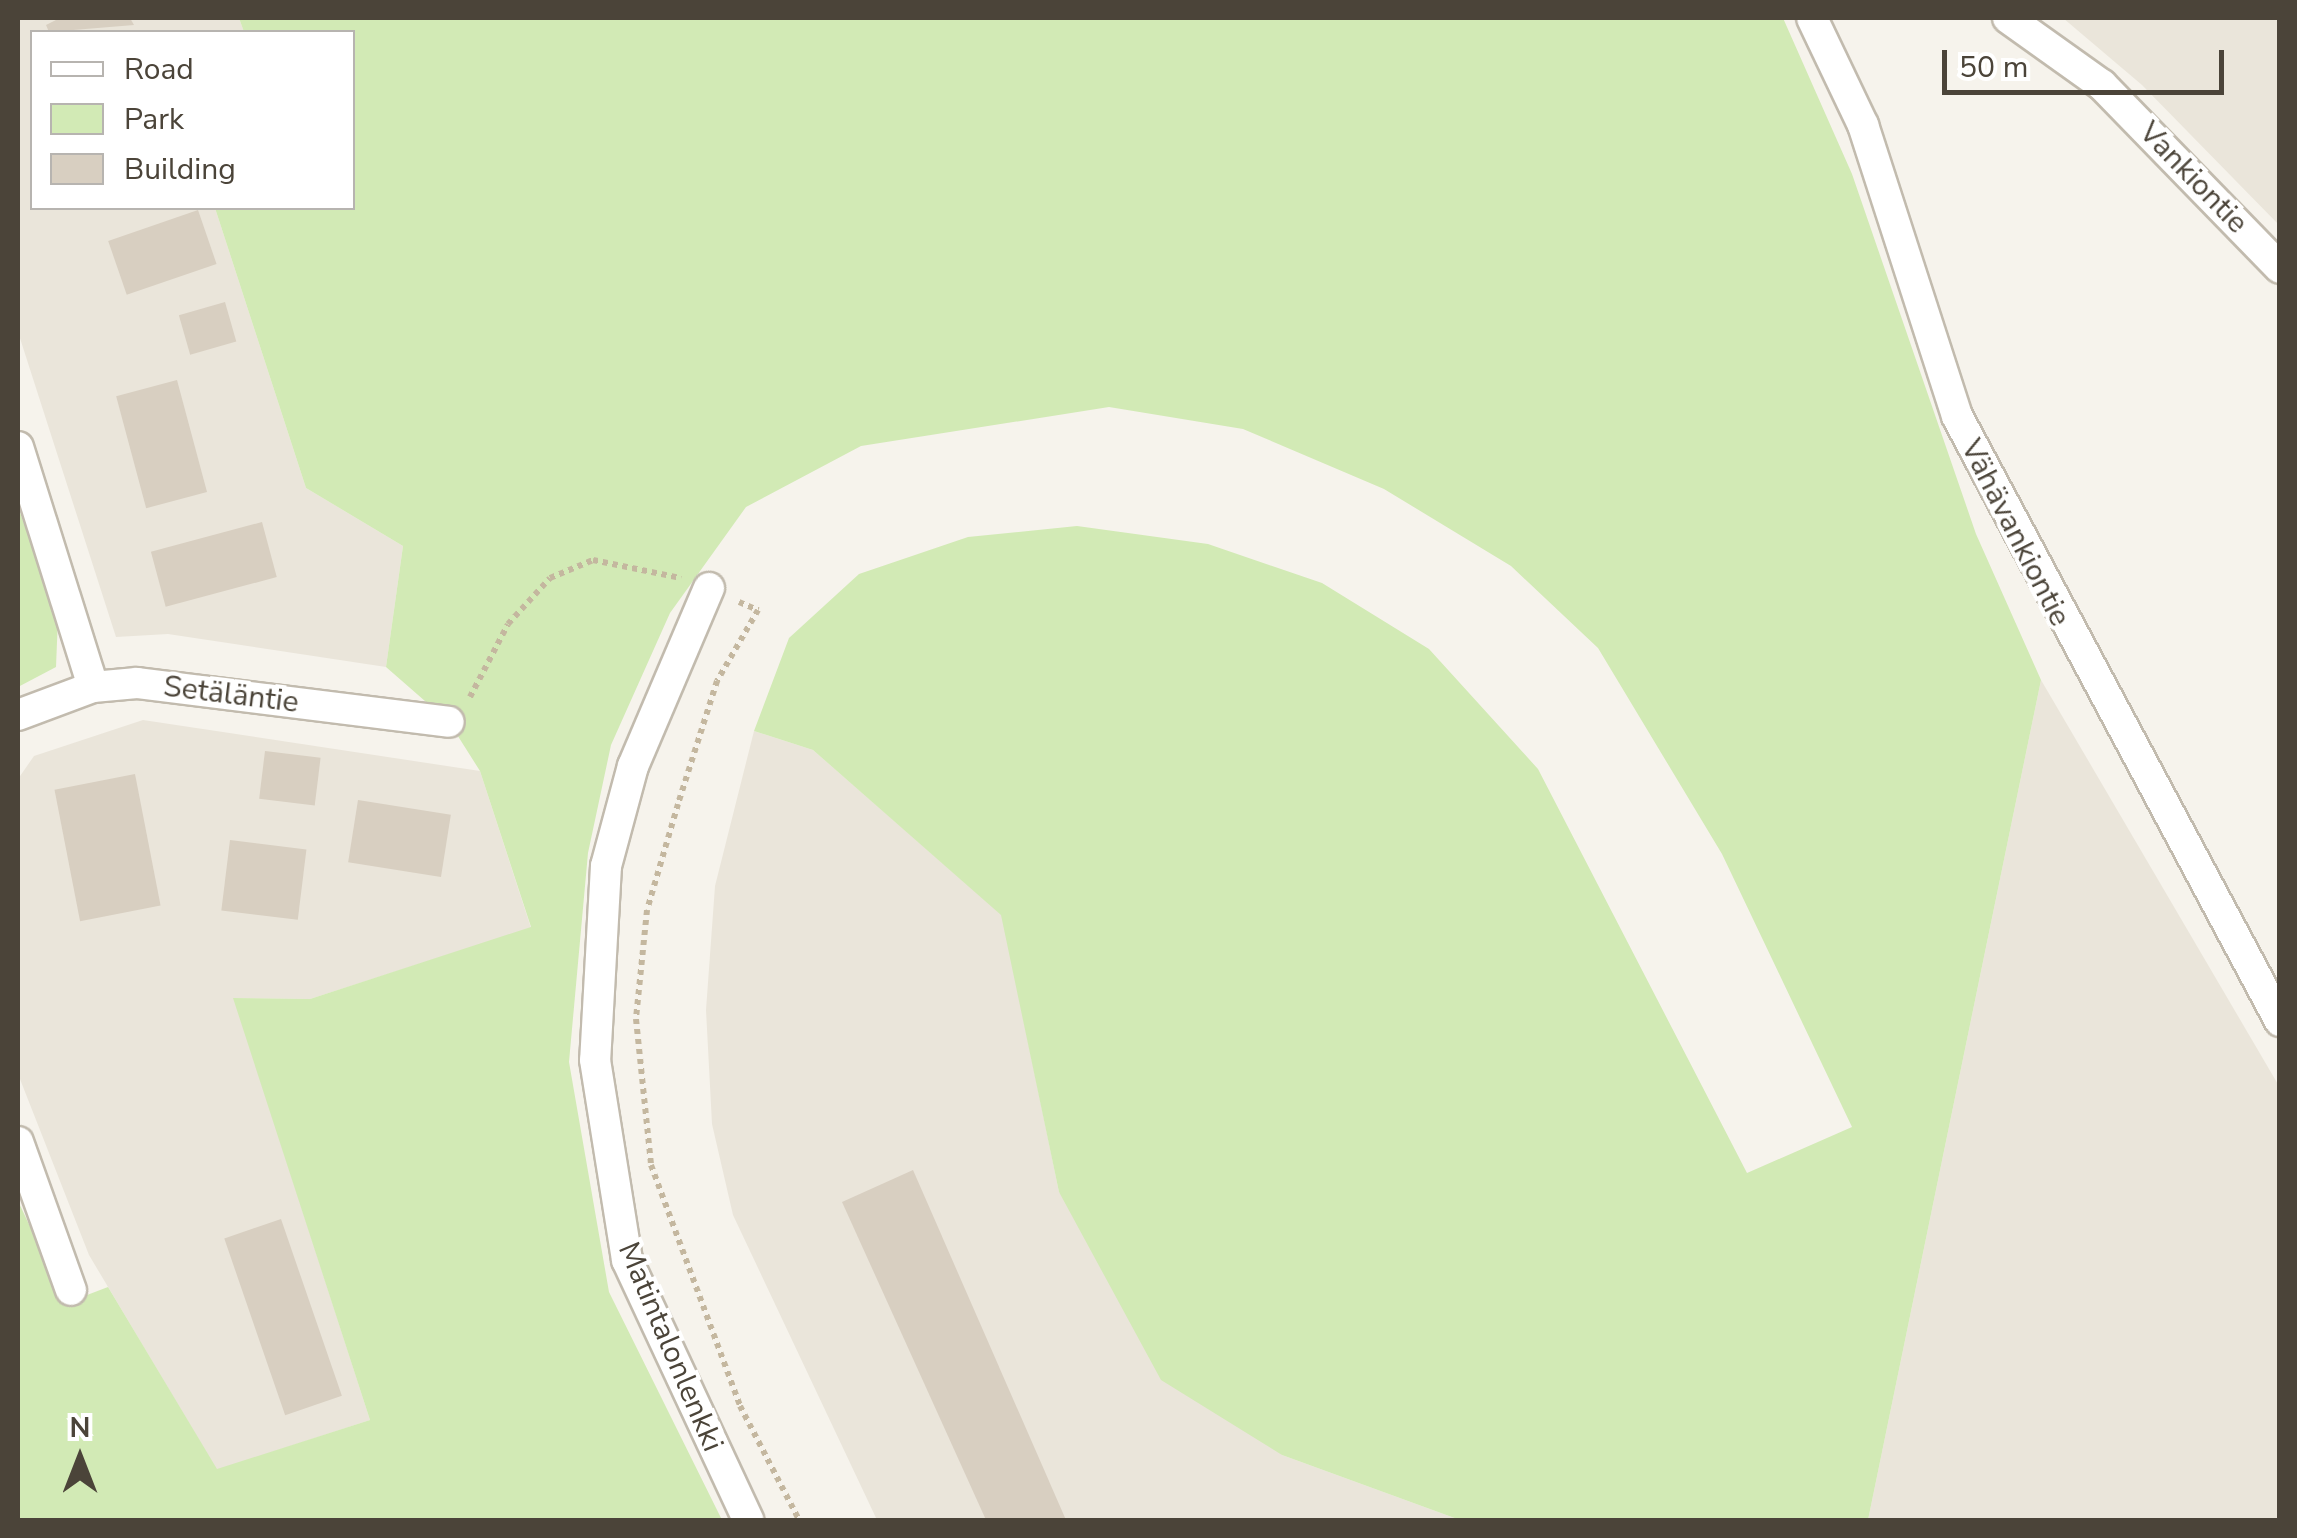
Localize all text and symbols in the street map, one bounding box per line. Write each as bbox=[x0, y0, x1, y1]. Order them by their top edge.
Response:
legend bbox=[30, 30, 355, 210]
scale bar bbox=[1947, 30, 2230, 92]
text: 50 m bbox=[1959, 47, 2028, 88]
text: Road bbox=[124, 49, 194, 90]
text: Park bbox=[124, 99, 184, 140]
street label: Vankiontie bbox=[2131, 115, 2255, 241]
text: Building bbox=[124, 149, 236, 190]
street label: Vähävankiontie bbox=[1952, 434, 2078, 632]
street label: Setäläntie bbox=[161, 669, 301, 721]
street label: Matintalonlenkki bbox=[610, 1237, 730, 1457]
north arrow bbox=[30, 1408, 130, 1508]
text: N bbox=[70, 1409, 90, 1447]

